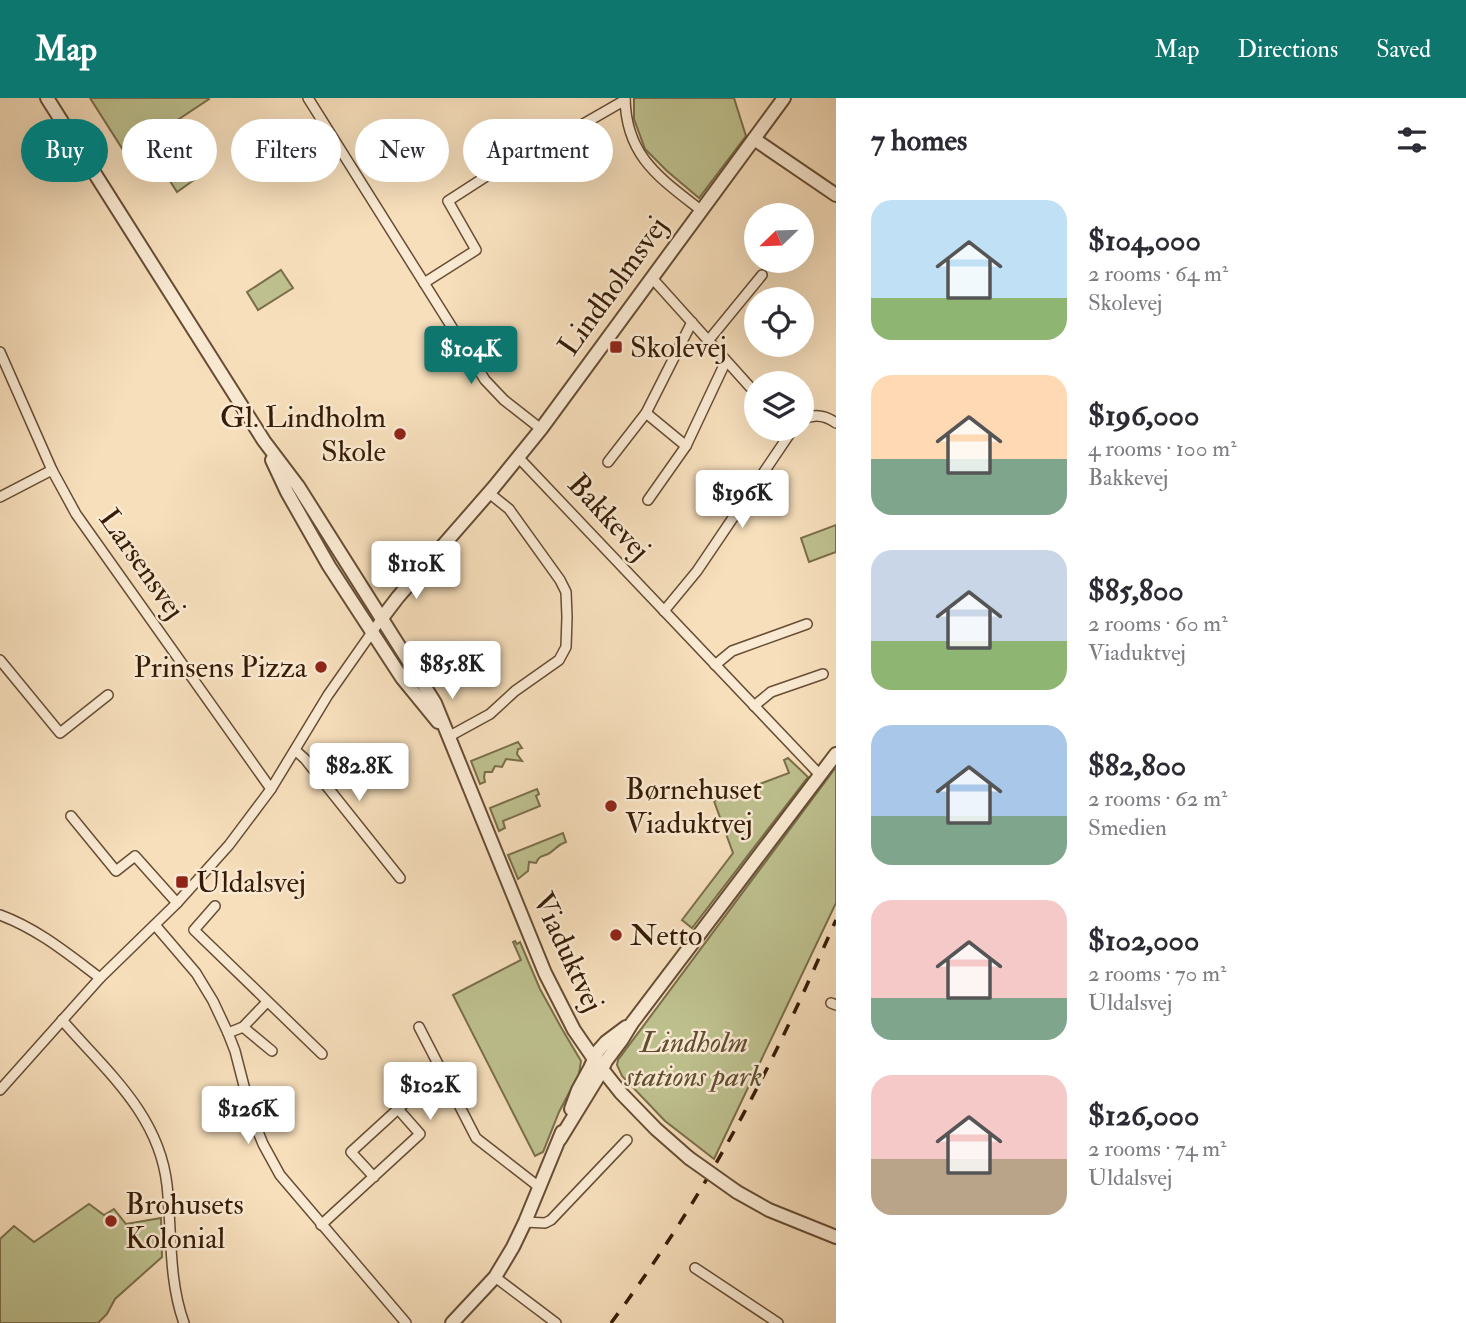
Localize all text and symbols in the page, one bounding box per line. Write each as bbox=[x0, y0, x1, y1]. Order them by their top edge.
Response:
text: Map bbox=[35, 29, 97, 70]
text: Map bbox=[1154, 34, 1199, 65]
text: Directions bbox=[1237, 34, 1338, 65]
text: Saved bbox=[1376, 34, 1431, 65]
chip: Buy bbox=[21, 119, 108, 182]
chip: Rent bbox=[122, 119, 217, 182]
chip: Filters bbox=[231, 119, 341, 182]
chip: New bbox=[355, 119, 449, 182]
chip: Apartment bbox=[463, 119, 613, 182]
icon: filters bbox=[1393, 121, 1431, 159]
text: 7 homes bbox=[871, 122, 967, 159]
north arrow bbox=[744, 203, 814, 273]
map controls bbox=[744, 203, 814, 441]
street label: Lindholmsvej bbox=[550, 209, 676, 363]
text: $104,000 bbox=[1088, 222, 1201, 259]
icon: home bbox=[927, 228, 1011, 312]
text: 2 rooms · 64 m² bbox=[1088, 259, 1228, 288]
button: locate bbox=[744, 287, 814, 357]
text: Skolevej bbox=[1088, 288, 1162, 317]
pin: $104K bbox=[422, 327, 520, 386]
place label: Skolevej bbox=[630, 329, 727, 366]
text: $104K bbox=[440, 334, 502, 363]
marker: Skolevej bbox=[608, 339, 624, 355]
button: layers bbox=[744, 371, 814, 441]
text: $196,000 bbox=[1088, 397, 1199, 434]
place label: Gl. Lindholm Skole bbox=[220, 399, 386, 470]
icon: home bbox=[927, 403, 1011, 487]
marker: Gl. Lindholm Skole bbox=[392, 426, 408, 442]
text: 4 rooms · 100 m² bbox=[1088, 434, 1237, 463]
text: Bakkevej bbox=[1088, 463, 1168, 492]
street label: Bakkevej bbox=[560, 466, 658, 568]
pin: $196K bbox=[693, 470, 791, 530]
text: $196K bbox=[712, 478, 772, 507]
street label: Larsensvej bbox=[91, 502, 193, 626]
pin: $110K bbox=[367, 542, 465, 601]
text: $110K bbox=[387, 549, 445, 578]
text: $85,800 bbox=[1088, 572, 1184, 609]
icon: home bbox=[927, 578, 1011, 662]
text: 2 rooms · 60 m² bbox=[1088, 609, 1228, 638]
text: Viaduktvej bbox=[1088, 638, 1186, 667]
pin: $85.8K bbox=[395, 642, 509, 701]
place label: Prinsens Pizza bbox=[133, 649, 308, 686]
text: $85.8K bbox=[420, 649, 484, 678]
marker: Prinsens Pizza bbox=[313, 659, 329, 675]
pin: $82.8K bbox=[302, 744, 416, 803]
text: $82,800 bbox=[1088, 747, 1186, 784]
text: $82.8K bbox=[326, 751, 392, 780]
icon: home bbox=[927, 753, 1011, 837]
place label: Børnehuset Viaduktvej bbox=[625, 771, 762, 842]
text: 2 rooms · 62 m² bbox=[1088, 784, 1227, 813]
marker: Børnehuset Viaduktvej bbox=[603, 798, 619, 814]
text: Smedien bbox=[1088, 813, 1167, 842]
place label: Uldalsvej bbox=[196, 864, 306, 901]
marker: Uldalsvej bbox=[174, 874, 190, 890]
street label: Viaduktvej bbox=[524, 886, 612, 1018]
place label: Netto bbox=[630, 917, 703, 954]
text: $102,000 bbox=[1088, 922, 1199, 959]
marker: Netto bbox=[608, 927, 624, 943]
icon: home bbox=[927, 928, 1011, 1012]
text: 2 rooms · 70 m² bbox=[1088, 959, 1227, 988]
text: Uldalsvej bbox=[1088, 988, 1172, 1017]
park label: Lindholm stations park bbox=[623, 1024, 763, 1095]
pin: $102K bbox=[381, 1062, 479, 1122]
text: $102K bbox=[400, 1070, 460, 1099]
pin: $126K bbox=[199, 1086, 297, 1146]
text: $126K bbox=[218, 1094, 278, 1123]
text: $126,000 bbox=[1088, 1097, 1199, 1134]
icon: home bbox=[927, 1103, 1011, 1187]
text: 2 rooms · 74 m² bbox=[1088, 1134, 1227, 1163]
text: Uldalsvej bbox=[1088, 1163, 1172, 1192]
place label: Brohusets Kolonial bbox=[125, 1186, 244, 1257]
marker: Brohusets Kolonial bbox=[103, 1213, 119, 1229]

